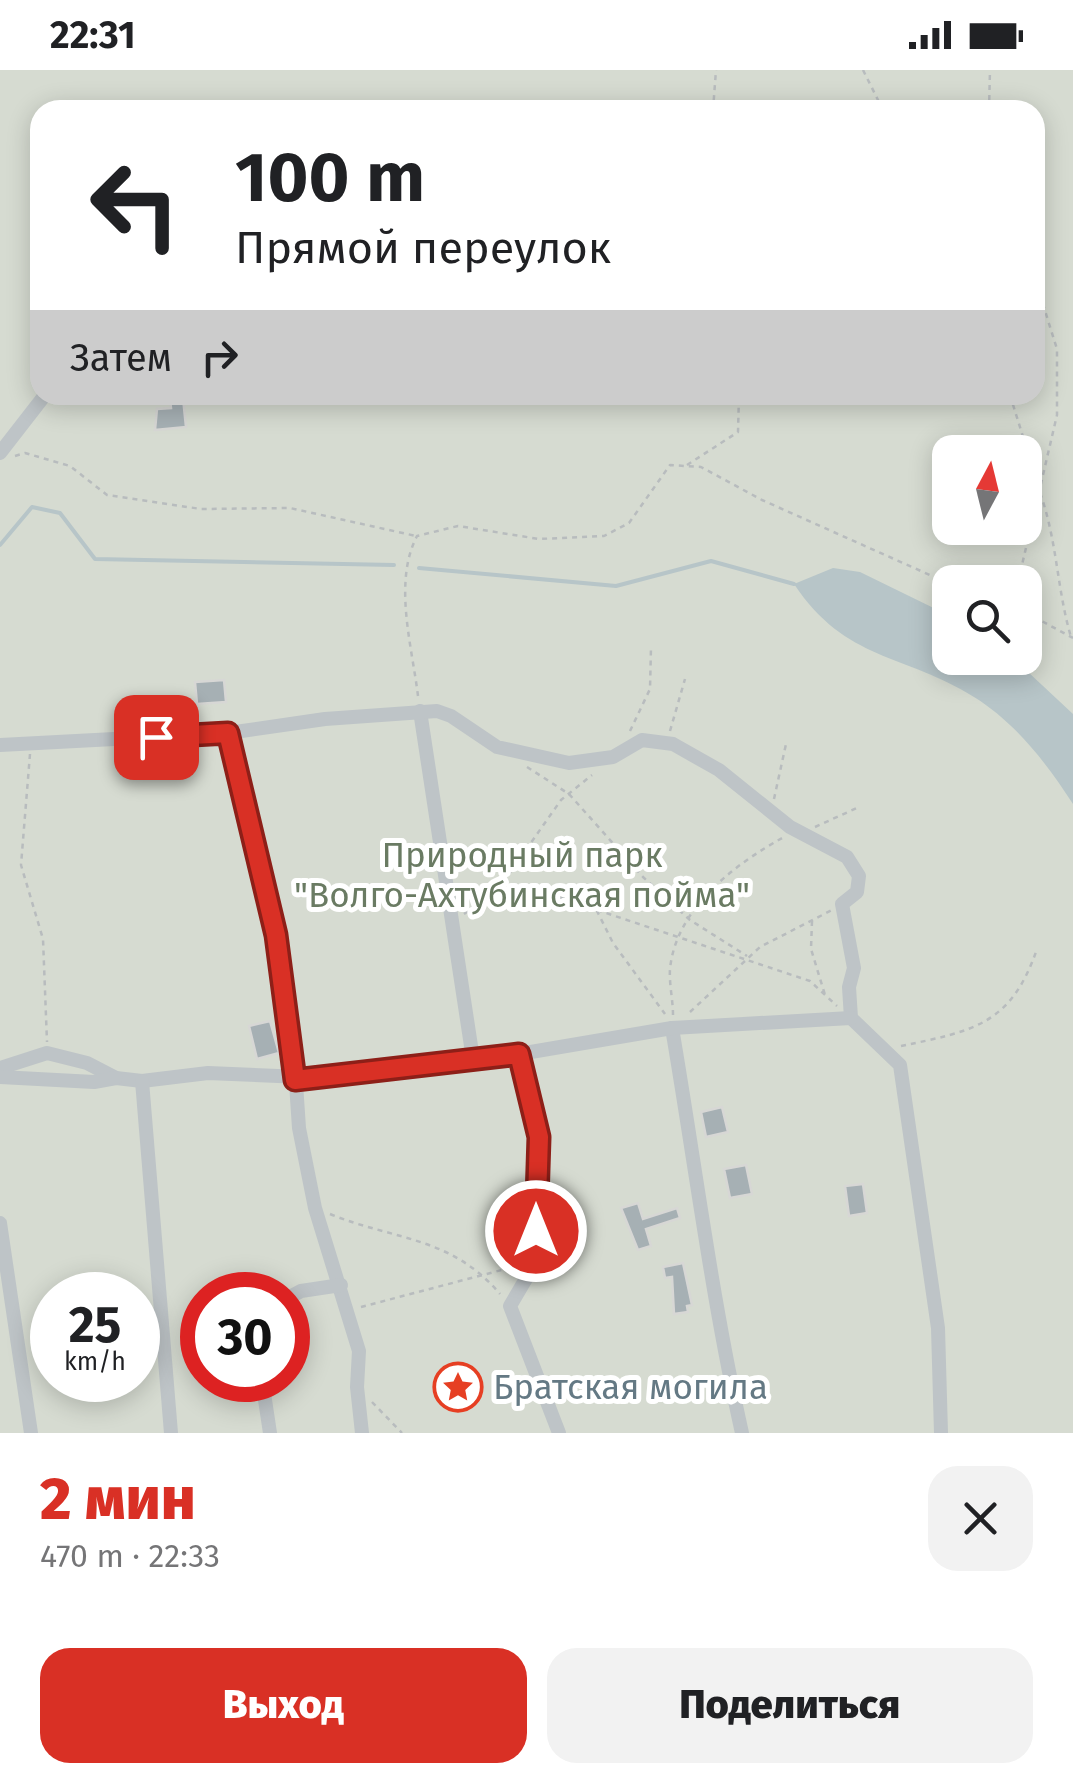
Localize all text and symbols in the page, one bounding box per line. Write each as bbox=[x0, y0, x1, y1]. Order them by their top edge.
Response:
text: 22:31 bbox=[50, 12, 136, 58]
text: 100 m bbox=[235, 136, 425, 220]
icon: left bbox=[70, 140, 200, 270]
text: Прямой переулок bbox=[235, 221, 611, 275]
icon: right bbox=[192, 330, 247, 385]
text: Затем bbox=[70, 335, 172, 381]
north arrow bbox=[932, 435, 1042, 545]
map controls bbox=[932, 435, 1042, 675]
button: search bbox=[932, 565, 1042, 675]
pin bbox=[114, 695, 199, 780]
icon: arrive bbox=[129, 710, 184, 765]
park label: Природный парк "Волго-Ахтубинская пойма" bbox=[294, 834, 750, 916]
position arrow bbox=[484, 1179, 588, 1283]
speed limit sign: 30 bbox=[180, 1272, 310, 1402]
text: 25 bbox=[69, 1295, 121, 1355]
text: km/h bbox=[64, 1347, 126, 1377]
place icon: Братская могила bbox=[432, 1361, 484, 1413]
place label: Братская могила bbox=[493, 1366, 768, 1408]
text: 2 мин bbox=[40, 1463, 196, 1535]
button: close bbox=[928, 1466, 1033, 1571]
text: 470 m · 22:33 bbox=[40, 1537, 220, 1575]
button: Выход bbox=[40, 1648, 527, 1763]
button: Поделиться bbox=[547, 1648, 1033, 1763]

